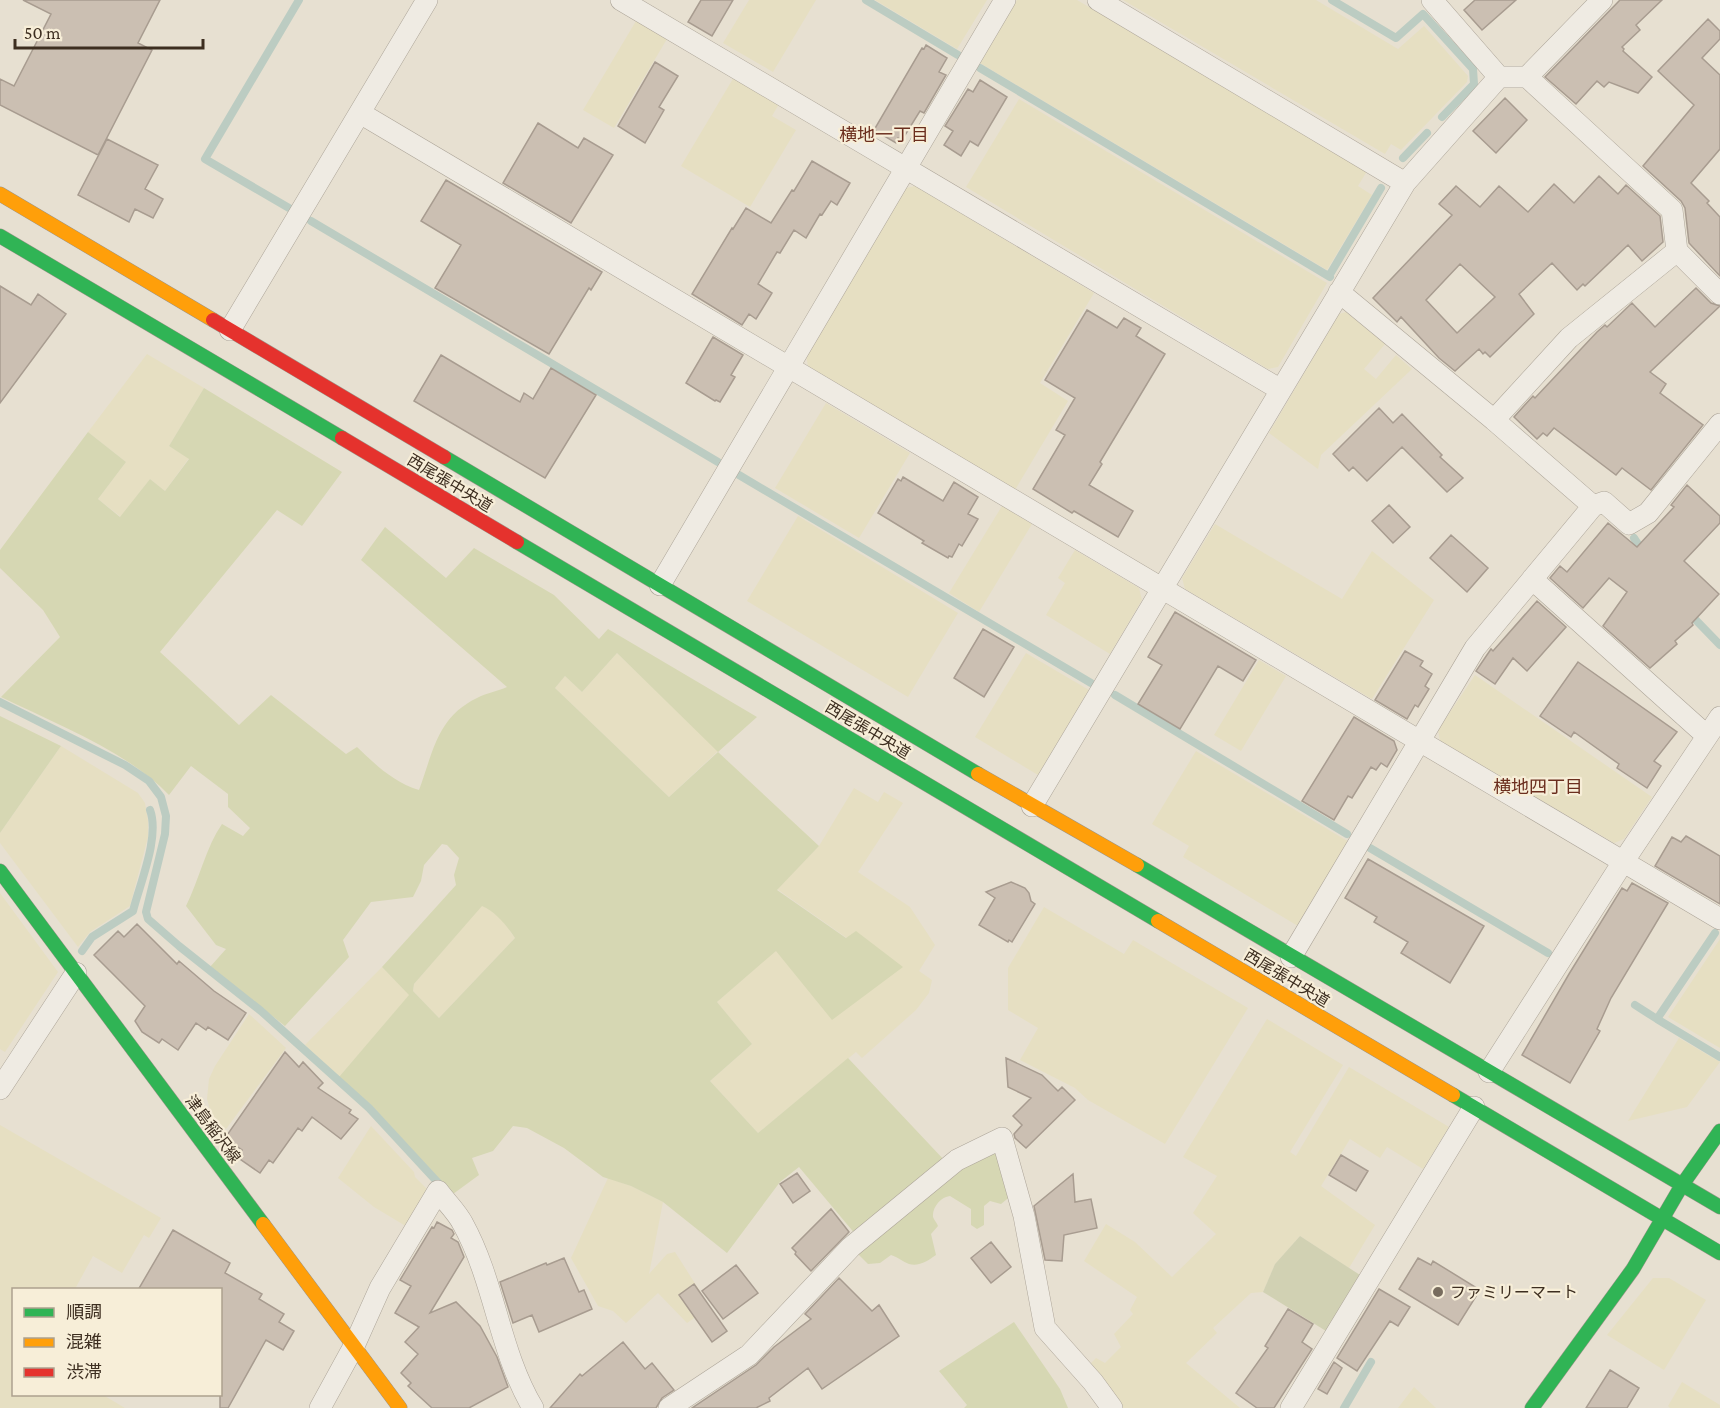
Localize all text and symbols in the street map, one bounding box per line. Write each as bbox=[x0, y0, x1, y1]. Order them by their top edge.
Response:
scale bar bbox=[15, 12, 202, 50]
text: 50 m bbox=[24, 23, 61, 43]
district label: 横地一丁目 bbox=[839, 125, 929, 145]
street label: 西尾張中央道 bbox=[404, 451, 496, 515]
street label: 西尾張中央道 bbox=[822, 698, 914, 762]
district label: 横地四丁目 bbox=[1493, 777, 1583, 797]
street label: 西尾張中央道 bbox=[1241, 946, 1333, 1010]
street label: 津島稲沢線 bbox=[182, 1092, 244, 1166]
place label: ファミリーマート bbox=[1450, 1284, 1578, 1301]
marker: ファミリーマート bbox=[1431, 1285, 1445, 1299]
legend bbox=[12, 1288, 222, 1396]
text: 順調 bbox=[66, 1302, 102, 1322]
text: 混雑 bbox=[66, 1332, 102, 1352]
text: 渋滞 bbox=[66, 1362, 102, 1382]

